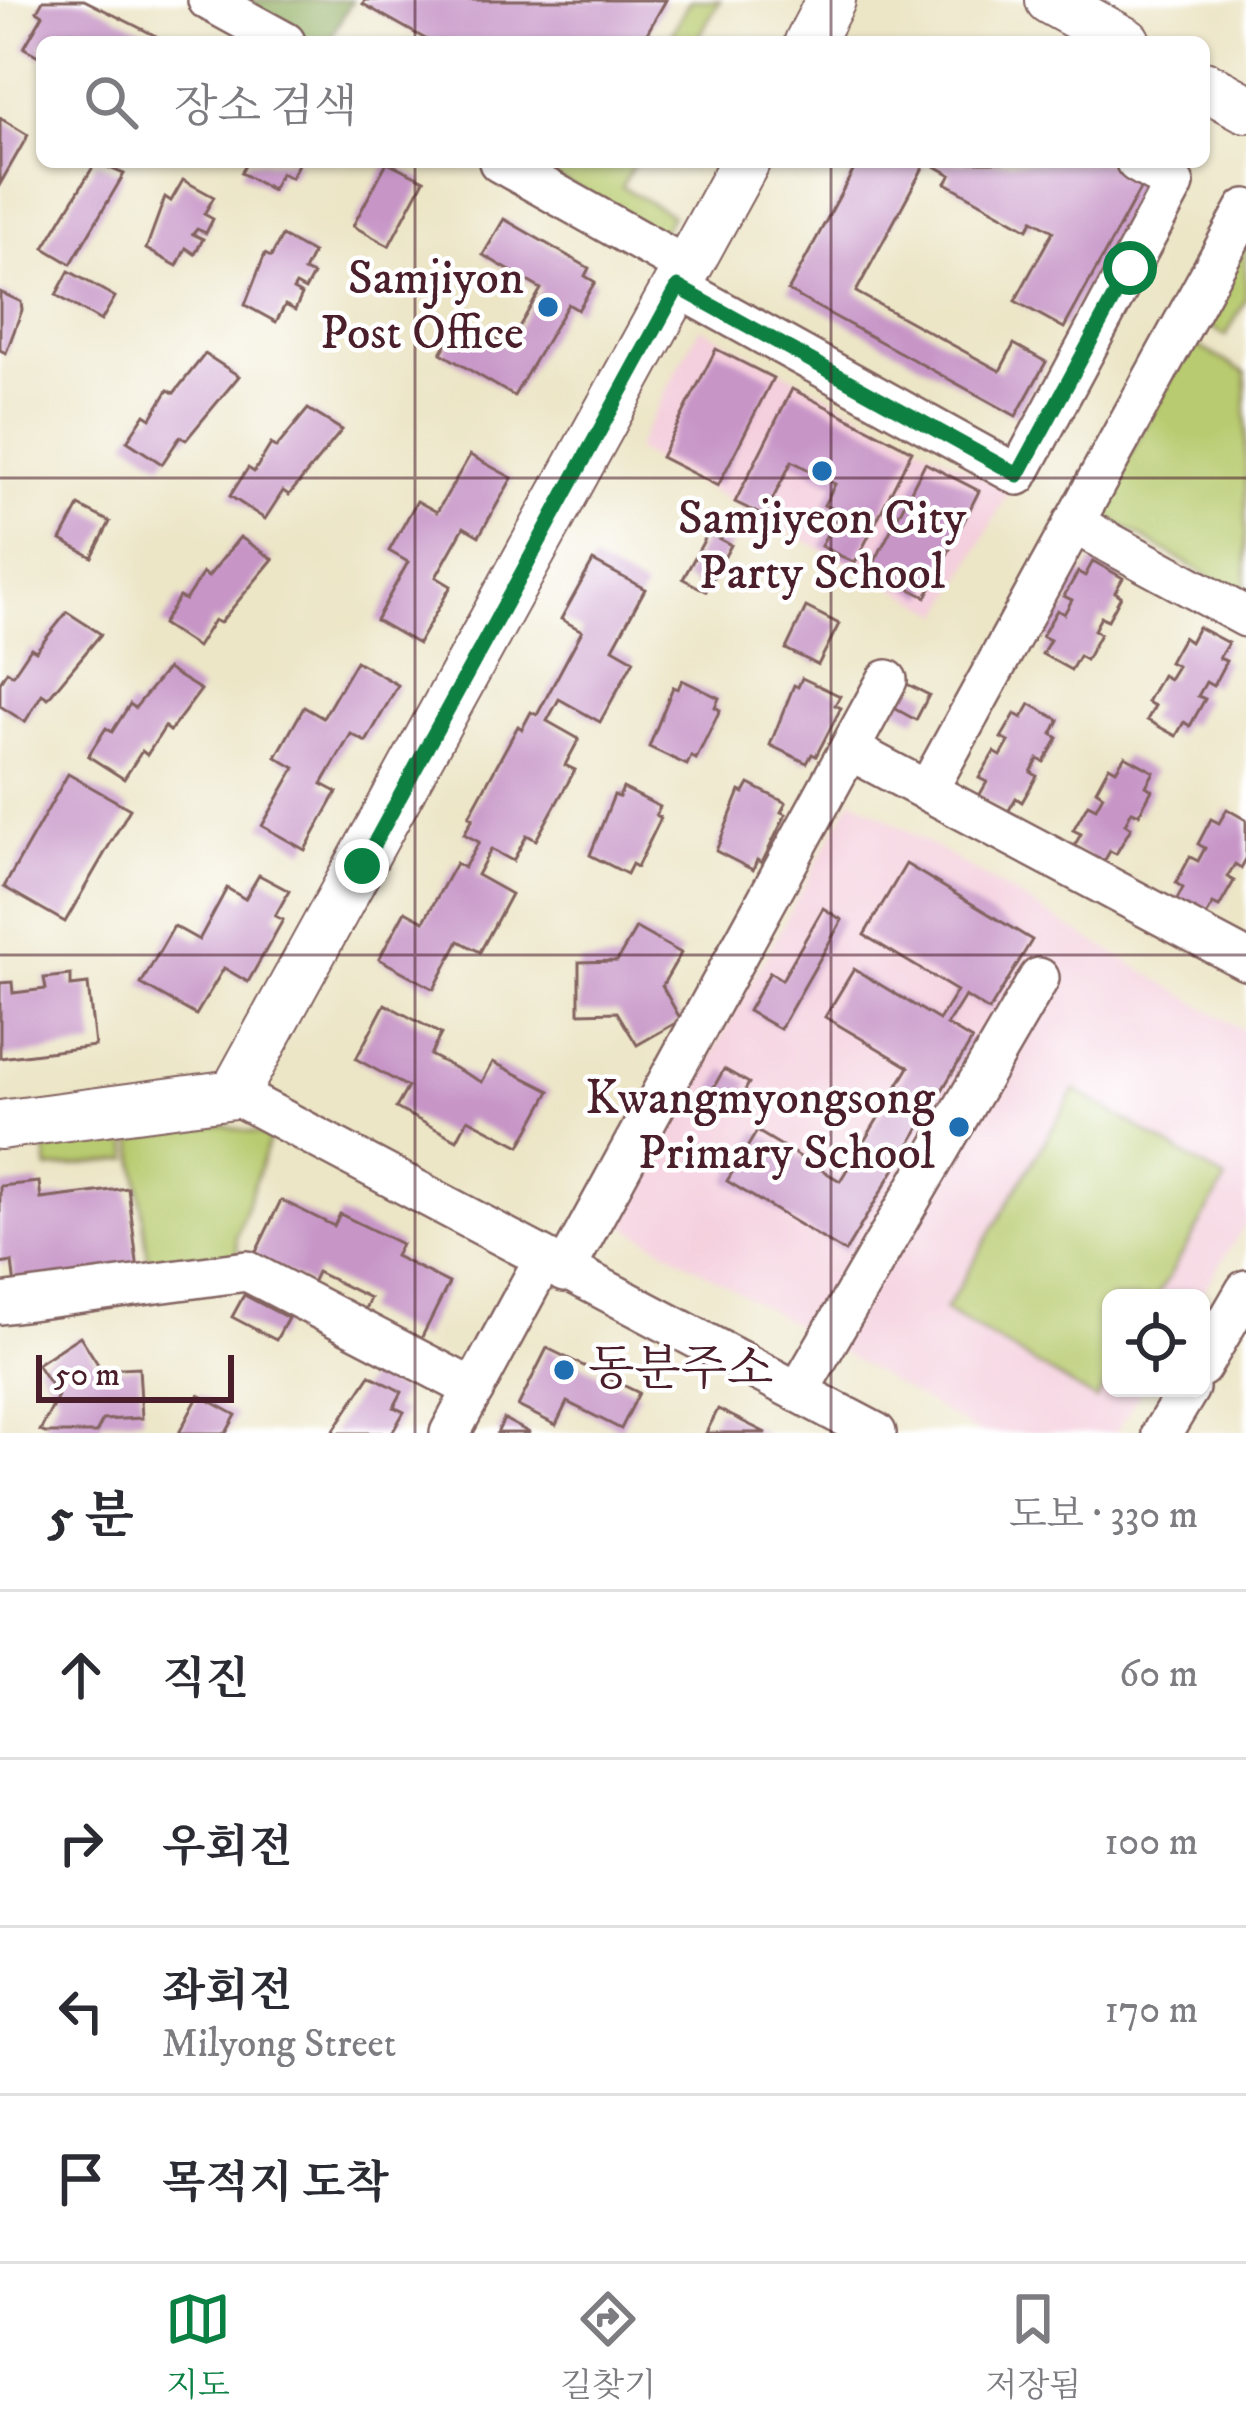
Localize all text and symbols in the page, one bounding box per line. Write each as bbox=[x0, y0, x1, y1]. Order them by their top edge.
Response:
search box bbox=[36, 36, 1210, 168]
icon: search bbox=[78, 69, 144, 135]
text: 장소 검색 bbox=[174, 80, 358, 136]
route start bbox=[1103, 241, 1157, 295]
place label: Samjiyon Post Office bbox=[320, 249, 524, 364]
marker: Samjiyon Post Office bbox=[535, 294, 561, 320]
marker: Samjiyeon City Party School bbox=[809, 458, 835, 484]
place label: Samjiyeon City Party School bbox=[678, 489, 967, 604]
route end bbox=[335, 839, 389, 893]
place label: Kwangmyongsong Primary School bbox=[585, 1069, 936, 1184]
marker: Kwangmyongsong Primary School bbox=[946, 1114, 972, 1140]
map controls bbox=[1102, 1289, 1210, 1397]
button: locate bbox=[1102, 1289, 1210, 1397]
place label: 동분주소 bbox=[588, 1340, 773, 1400]
scale bar bbox=[36, 1349, 234, 1402]
text: 50 m bbox=[54, 1355, 120, 1396]
marker: 동분주소 bbox=[551, 1357, 577, 1383]
text: 5 분 bbox=[48, 1485, 134, 1549]
text: 도보 · 330 m bbox=[1009, 1491, 1198, 1540]
icon: ahead bbox=[48, 1642, 114, 1708]
text: 60 m bbox=[1119, 1650, 1198, 1699]
text: 직진 bbox=[162, 1652, 249, 1708]
icon: right bbox=[48, 1810, 114, 1876]
text: 100 m bbox=[1104, 1818, 1198, 1867]
text: 우회전 bbox=[162, 1820, 292, 1876]
text: 좌회전 bbox=[162, 1964, 292, 2020]
icon: left bbox=[48, 1978, 114, 2044]
text: 170 m bbox=[1104, 1986, 1198, 2035]
text: Milyong Street bbox=[162, 2020, 396, 2069]
icon: arrive bbox=[48, 2146, 114, 2212]
text: 목적지 도착 bbox=[162, 2156, 389, 2212]
tab: 지도 bbox=[165, 2286, 231, 2407]
tab: 길찾기 bbox=[560, 2286, 656, 2407]
tab: 저장됨 bbox=[986, 2286, 1081, 2407]

